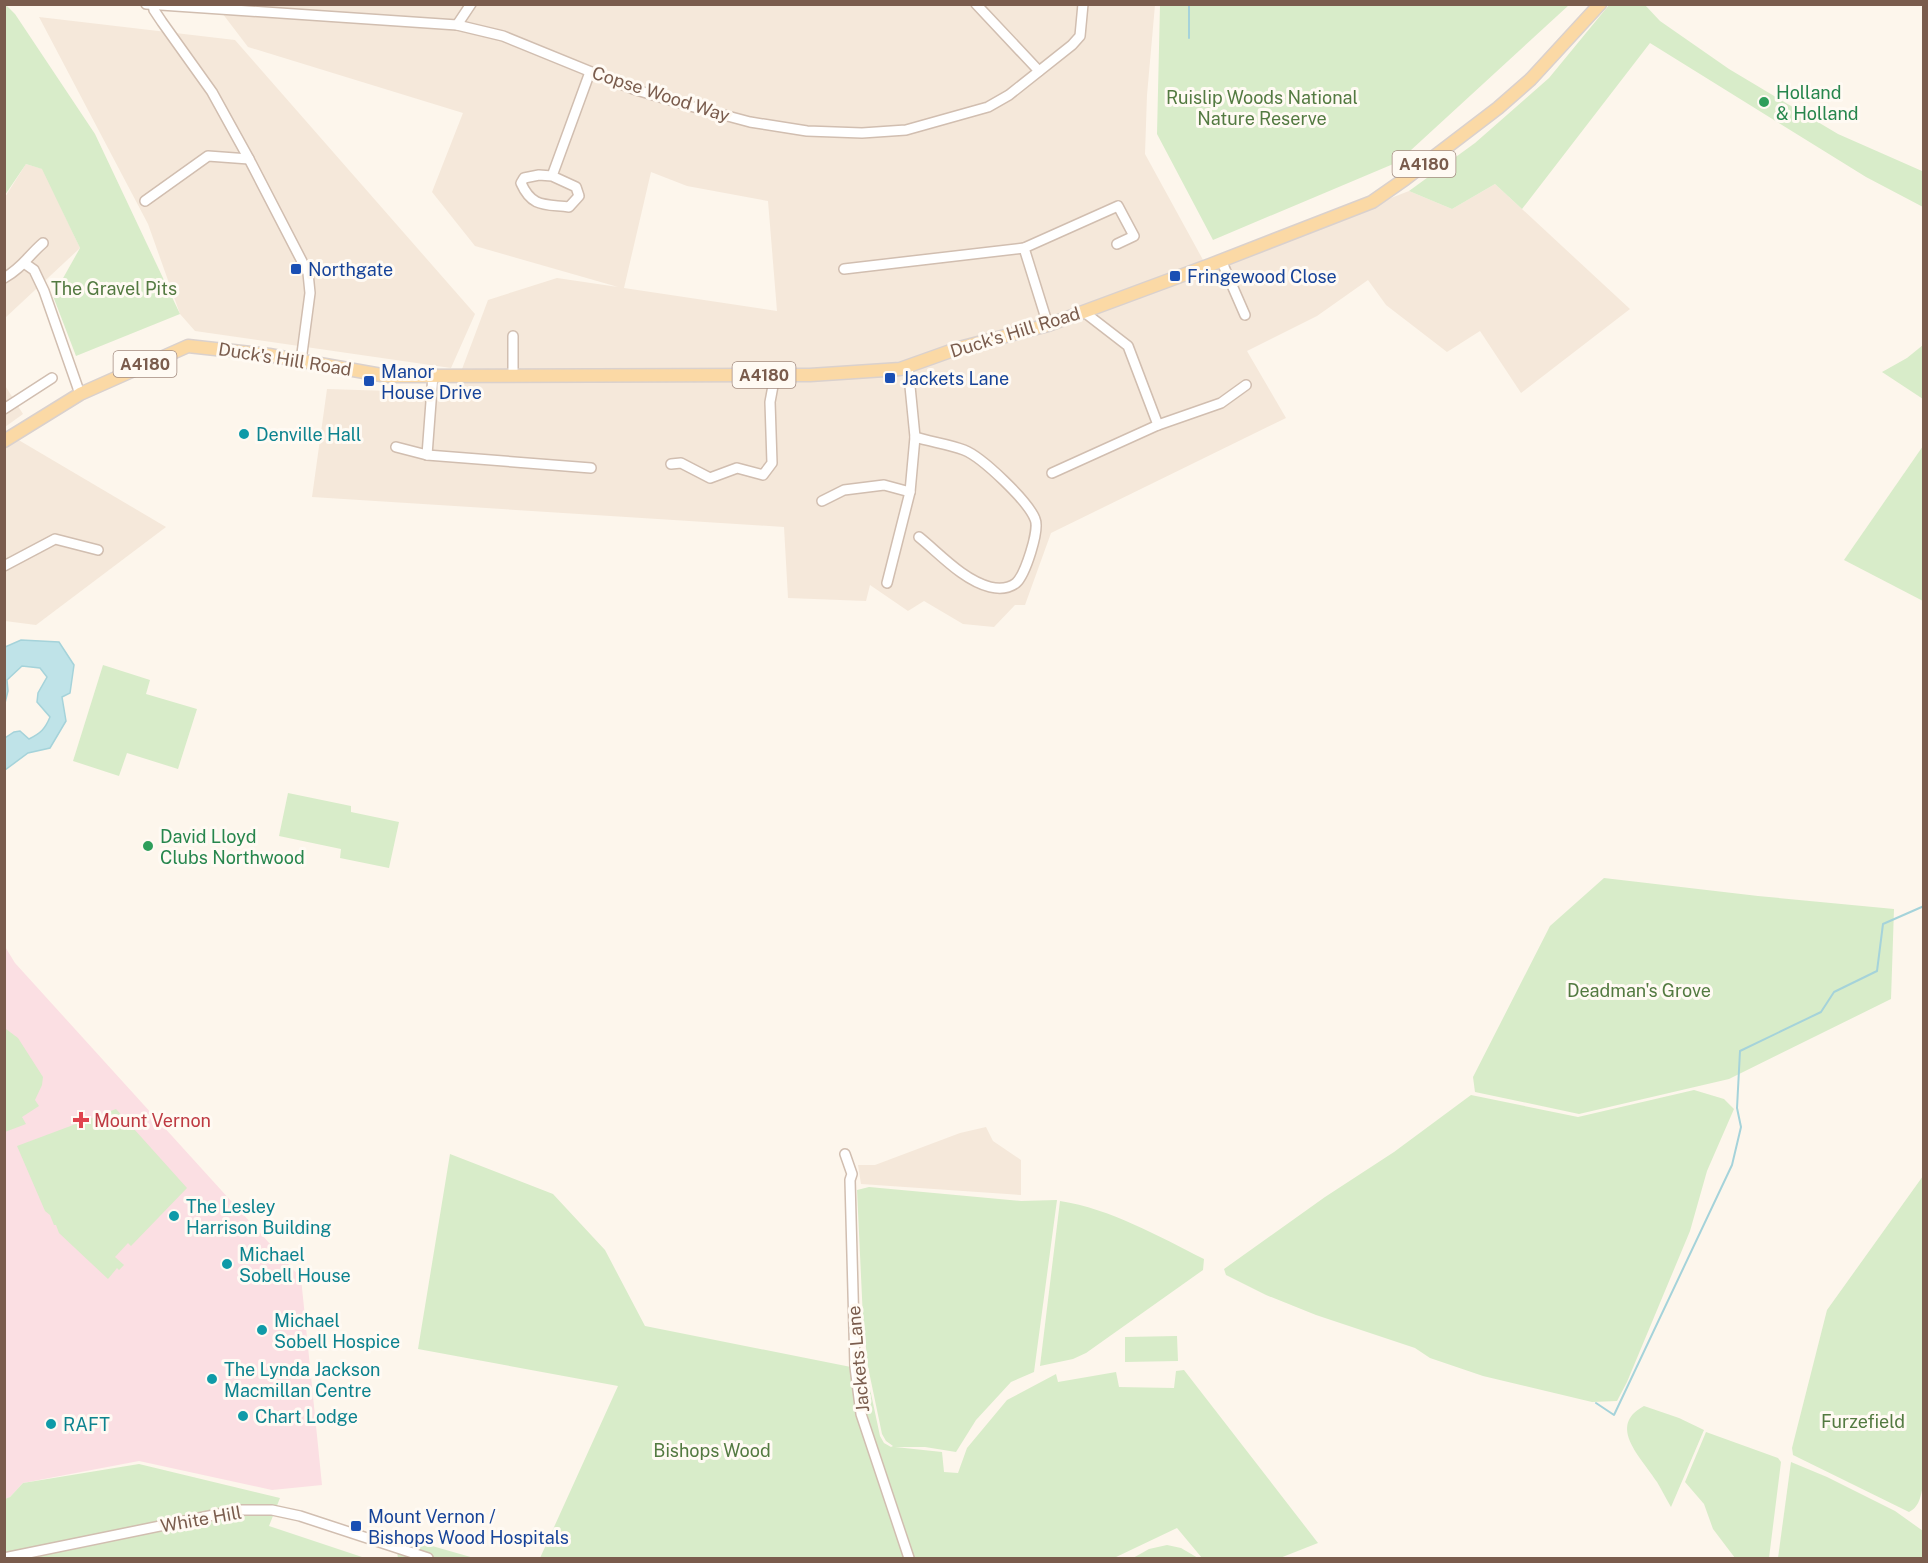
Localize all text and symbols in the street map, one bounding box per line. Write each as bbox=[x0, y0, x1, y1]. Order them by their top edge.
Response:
street label: Copse Wood Way bbox=[590, 62, 733, 126]
place label: Holland & Holland bbox=[1776, 82, 1859, 124]
park label: Ruislip Woods National Nature Reserve bbox=[1166, 87, 1358, 129]
marker: Holland & Holland bbox=[1757, 95, 1771, 109]
road number: A4180 bbox=[1392, 151, 1456, 177]
place label: Northgate bbox=[308, 259, 393, 280]
marker: Northgate bbox=[289, 262, 303, 276]
place label: Fringewood Close bbox=[1187, 266, 1337, 287]
marker: Fringewood Close bbox=[1168, 269, 1182, 283]
park label: The Gravel Pits bbox=[51, 278, 177, 299]
street label: Duck's Hill Road bbox=[948, 302, 1082, 362]
street label: Duck's Hill Road bbox=[217, 338, 353, 380]
road number: A4180 bbox=[114, 351, 176, 377]
place label: Manor House Drive bbox=[381, 361, 482, 403]
road number: A4180 bbox=[732, 362, 795, 388]
place label: Jackets Lane bbox=[902, 368, 1009, 389]
marker: Jackets Lane bbox=[883, 371, 897, 385]
marker: Manor House Drive bbox=[362, 374, 376, 388]
place label: Denville Hall bbox=[256, 424, 361, 445]
marker: Denville Hall bbox=[237, 427, 251, 441]
place label: David Lloyd Clubs Northwood bbox=[160, 826, 305, 868]
marker: David Lloyd Clubs Northwood bbox=[141, 839, 155, 853]
park label: Deadman's Grove bbox=[1567, 980, 1711, 1001]
place label: Mount Vernon bbox=[94, 1110, 211, 1131]
marker: Mount Vernon bbox=[72, 1111, 90, 1129]
place label: The Lesley Harrison Building bbox=[186, 1196, 332, 1238]
marker: The Lesley Harrison Building bbox=[167, 1209, 181, 1223]
place label: Michael Sobell House bbox=[239, 1244, 351, 1286]
marker: Michael Sobell House bbox=[220, 1257, 234, 1271]
street label: Jackets Lane bbox=[843, 1305, 873, 1413]
place label: Michael Sobell Hospice bbox=[274, 1310, 400, 1352]
marker: Michael Sobell Hospice bbox=[255, 1323, 269, 1337]
place label: The Lynda Jackson Macmillan Centre bbox=[224, 1359, 380, 1401]
marker: The Lynda Jackson Macmillan Centre bbox=[205, 1372, 219, 1386]
place label: Chart Lodge bbox=[255, 1406, 358, 1427]
marker: Chart Lodge bbox=[236, 1409, 250, 1423]
park label: Furzefield bbox=[1821, 1411, 1905, 1432]
place label: RAFT bbox=[63, 1414, 110, 1435]
marker: RAFT bbox=[44, 1417, 58, 1431]
park label: Bishops Wood bbox=[653, 1440, 771, 1461]
street label: White Hill bbox=[159, 1502, 243, 1536]
place label: Mount Vernon / Bishops Wood Hospitals bbox=[368, 1506, 569, 1548]
marker: Mount Vernon / Bishops Wood Hospitals bbox=[349, 1519, 363, 1533]

